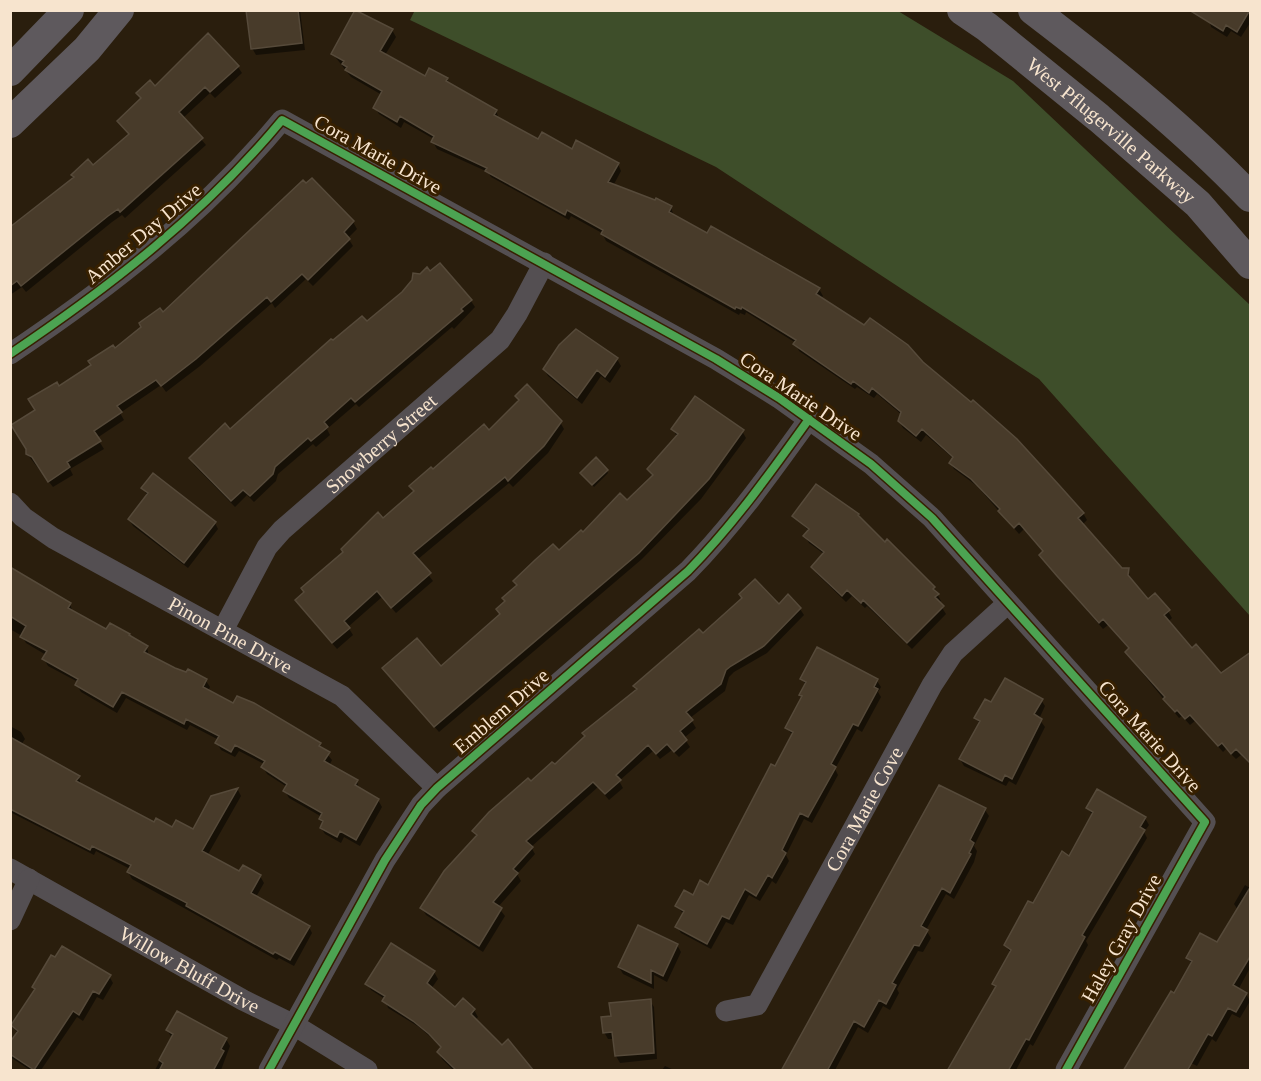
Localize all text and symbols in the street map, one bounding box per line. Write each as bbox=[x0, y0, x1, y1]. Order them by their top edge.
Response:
street label: West Pflugerville Parkway bbox=[1023, 53, 1200, 209]
street label: Cora Marie Drive bbox=[310, 110, 446, 198]
street label: Amber Day Drive bbox=[81, 178, 206, 289]
street label: Cora Marie Drive bbox=[736, 347, 866, 445]
street label: Snowberry Street bbox=[321, 389, 441, 498]
street label: Pinon Pine Drive bbox=[165, 592, 296, 678]
street label: Emblem Drive bbox=[449, 664, 553, 758]
street label: Cora Marie Drive bbox=[1094, 676, 1206, 796]
street label: Cora Marie Cove bbox=[821, 743, 907, 875]
street label: Haley Gray Drive bbox=[1077, 870, 1166, 1006]
street label: Willow Bluff Drive bbox=[116, 922, 263, 1017]

